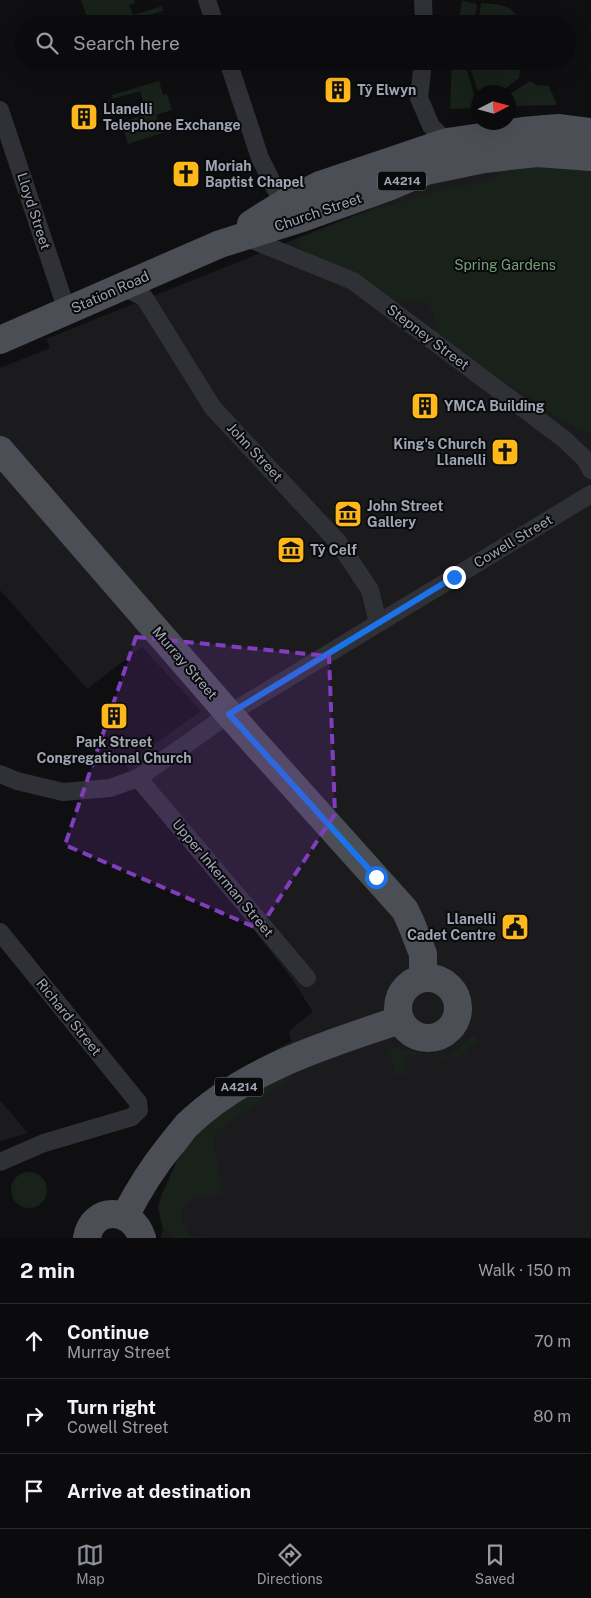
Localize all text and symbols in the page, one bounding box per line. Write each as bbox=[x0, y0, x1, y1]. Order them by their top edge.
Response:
search box bbox=[15, 15, 576, 70]
icon: search bbox=[33, 29, 61, 57]
text: Search here bbox=[73, 32, 180, 54]
building icon: Tŷ Elwyn bbox=[323, 75, 353, 105]
place label: Tŷ Elwyn bbox=[357, 82, 416, 98]
north arrow bbox=[471, 85, 516, 130]
place label: Llanelli Telephone Exchange bbox=[103, 101, 241, 133]
building icon: Llanelli Telephone Exchange bbox=[69, 102, 99, 132]
place label: Moriah Baptist Chapel bbox=[205, 158, 304, 190]
church icon: Moriah Baptist Chapel bbox=[171, 159, 201, 189]
street label: Lloyd Street bbox=[14, 171, 54, 251]
road number: A4214 bbox=[378, 172, 426, 190]
street label: Church Street bbox=[272, 190, 364, 234]
park label: Spring Gardens bbox=[454, 257, 556, 273]
street label: Station Road bbox=[69, 268, 151, 316]
street label: Stepney Street bbox=[384, 301, 472, 373]
building icon: YMCA Building bbox=[410, 391, 440, 421]
place label: YMCA Building bbox=[444, 398, 545, 414]
street label: John Street bbox=[224, 420, 286, 484]
place label: King's Church Llanelli bbox=[393, 436, 486, 468]
church icon: King's Church Llanelli bbox=[490, 437, 520, 467]
place label: John Street Gallery bbox=[367, 498, 443, 530]
museum icon: John Street Gallery bbox=[333, 499, 363, 529]
street label: Cowell Street bbox=[471, 511, 555, 571]
museum icon: Tŷ Celf bbox=[276, 535, 306, 565]
place label: Tŷ Celf bbox=[310, 542, 357, 558]
route end bbox=[443, 566, 466, 589]
street label: Murray Street bbox=[149, 624, 221, 702]
building icon: Park Street Congregational Church bbox=[99, 701, 129, 731]
place label: Park Street Congregational Church bbox=[36, 734, 192, 766]
street label: Upper Inkerman Street bbox=[169, 816, 277, 940]
route start bbox=[365, 866, 388, 889]
place label: Llanelli Cadet Centre bbox=[407, 911, 496, 943]
public building icon: Llanelli Cadet Centre bbox=[500, 912, 530, 942]
street label: Richard Street bbox=[33, 975, 105, 1059]
road number: A4214 bbox=[215, 1078, 263, 1096]
text: 2 min bbox=[20, 1258, 75, 1283]
text: Walk · 150 m bbox=[478, 1261, 571, 1280]
text: Continue bbox=[67, 1321, 149, 1343]
icon: ahead bbox=[20, 1327, 48, 1355]
text: 70 m bbox=[534, 1332, 571, 1351]
text: Murray Street bbox=[67, 1343, 171, 1362]
text: Turn right bbox=[67, 1396, 156, 1418]
icon: right bbox=[20, 1402, 48, 1430]
text: 80 m bbox=[533, 1407, 571, 1426]
text: Cowell Street bbox=[67, 1418, 168, 1437]
icon: arrive bbox=[20, 1477, 48, 1505]
text: Arrive at destination bbox=[67, 1480, 251, 1502]
tab: Map bbox=[76, 1541, 105, 1587]
tab: Directions bbox=[257, 1541, 323, 1587]
tab: Saved bbox=[475, 1541, 515, 1587]

